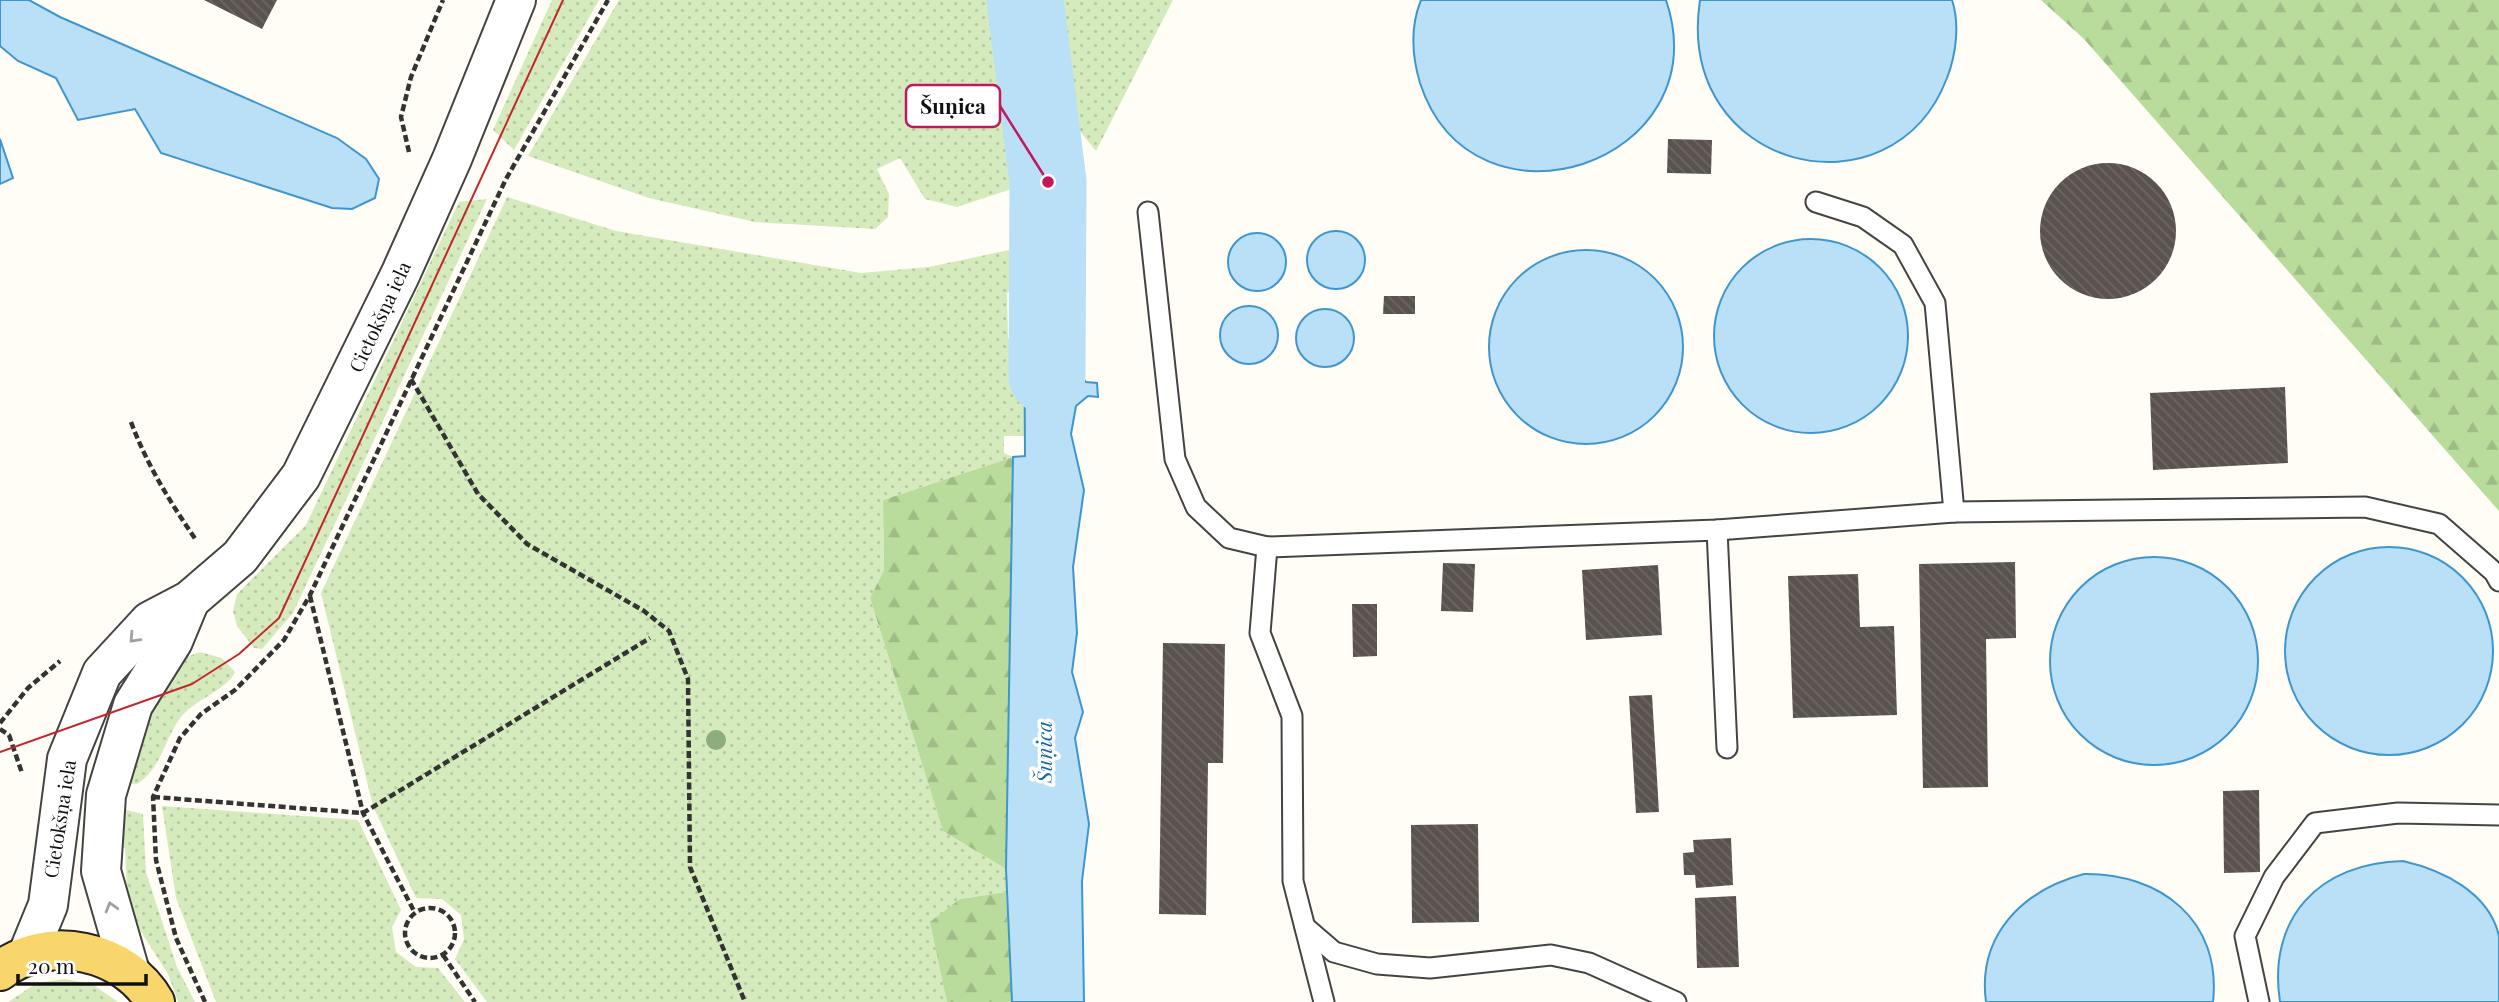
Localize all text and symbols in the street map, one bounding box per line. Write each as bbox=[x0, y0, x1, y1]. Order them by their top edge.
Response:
callout: Šuņica bbox=[906, 85, 1000, 127]
text: Šuņica bbox=[920, 91, 986, 120]
street label: Cietokšņa iela bbox=[342, 256, 416, 376]
one-way arrow bbox=[130, 630, 143, 643]
water label: Šuņica bbox=[1029, 721, 1058, 784]
street label: Cietokšņa iela bbox=[37, 757, 81, 880]
one-way arrow bbox=[105, 901, 119, 913]
scale bar bbox=[18, 942, 145, 986]
text: 20 m bbox=[28, 951, 75, 979]

